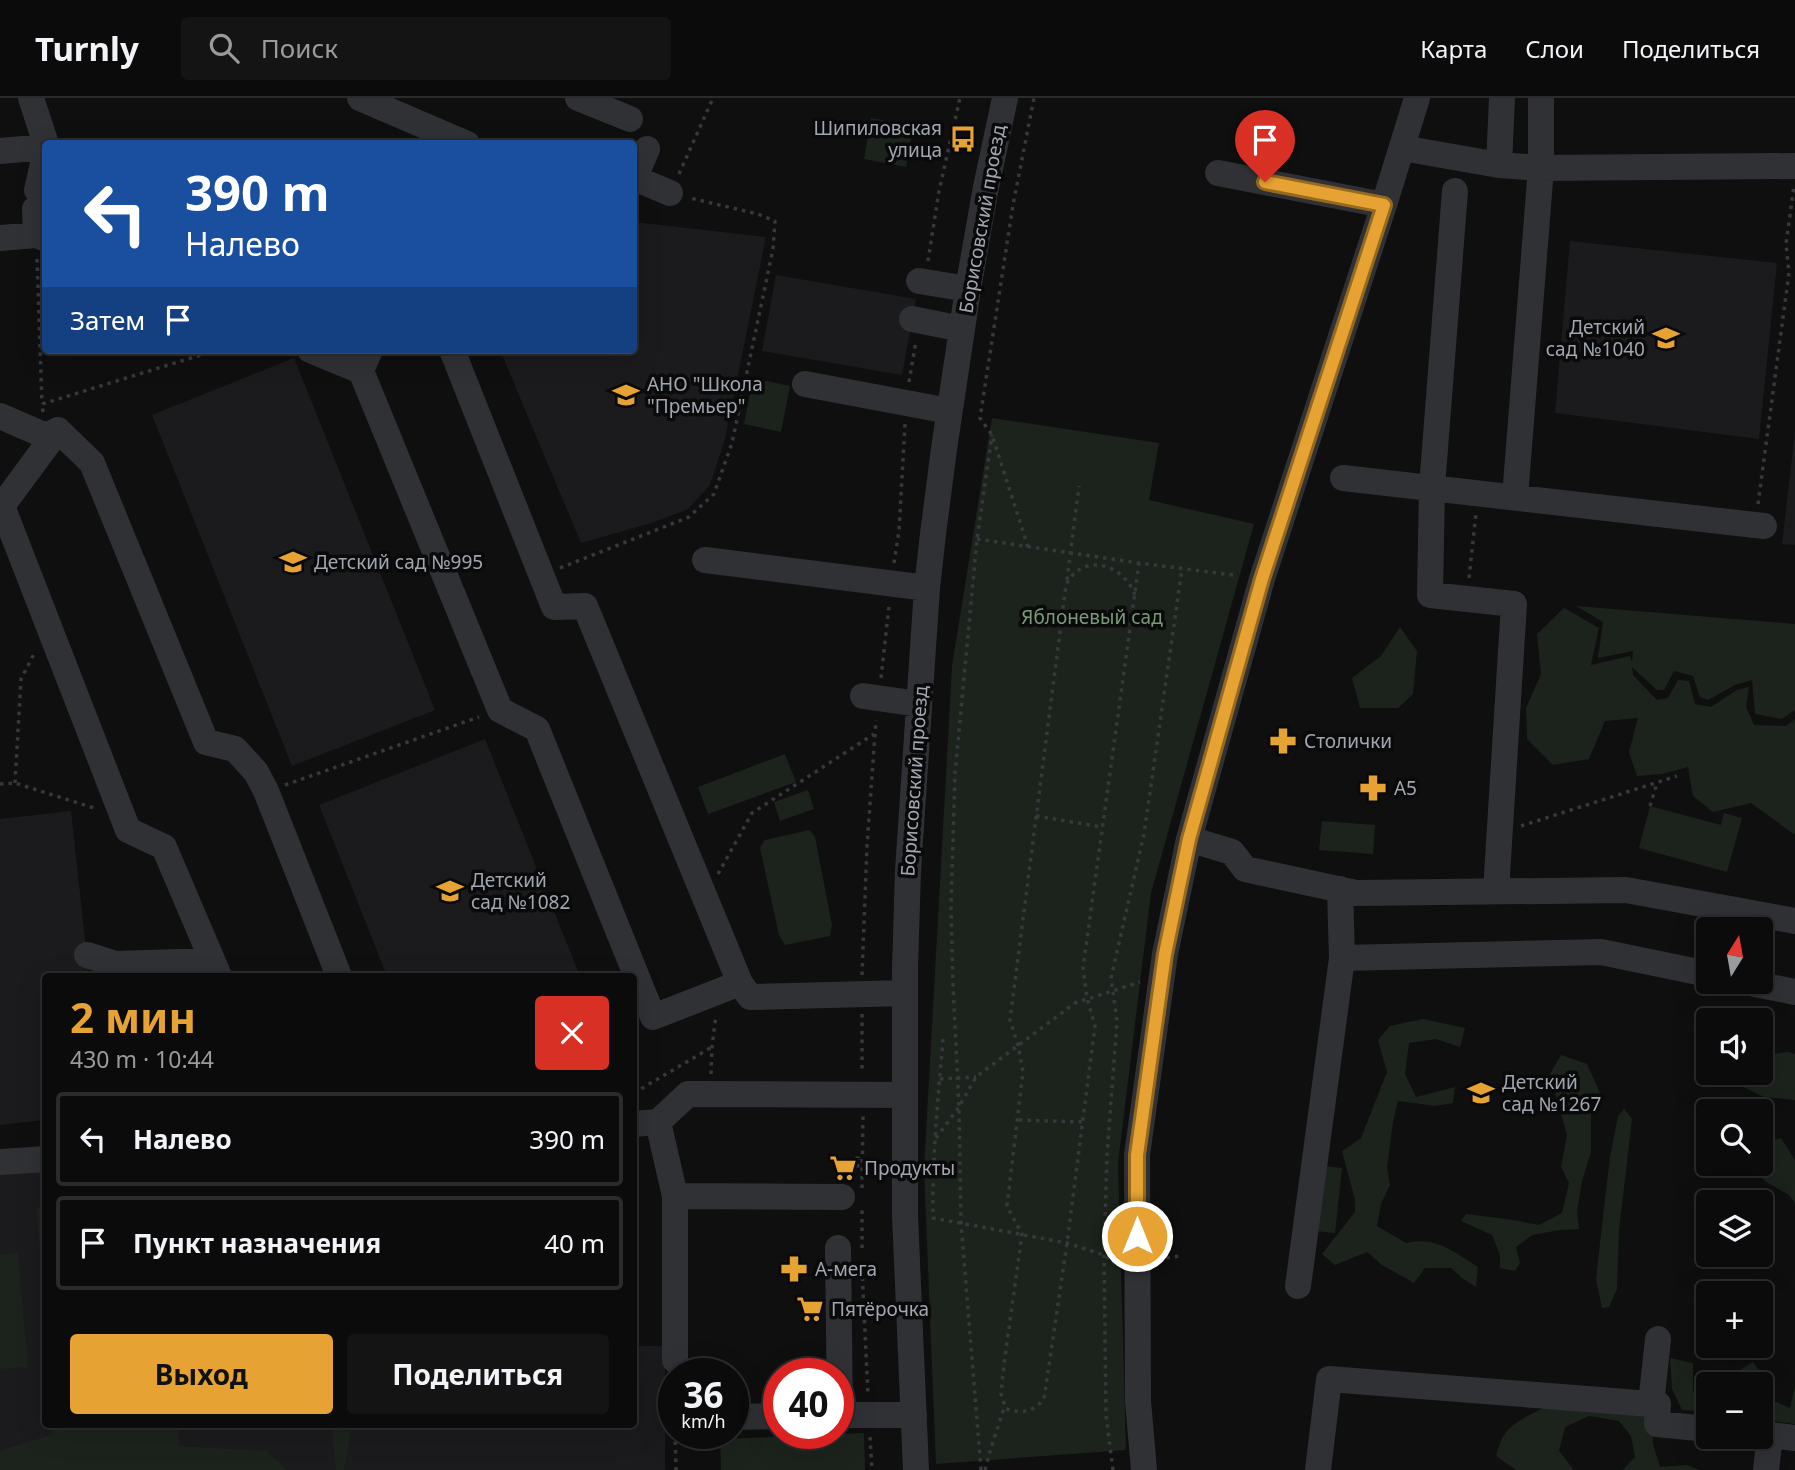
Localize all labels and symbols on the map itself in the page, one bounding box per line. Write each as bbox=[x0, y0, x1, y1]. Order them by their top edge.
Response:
pin bbox=[1235, 110, 1295, 182]
place label: Шипиловская улица bbox=[813, 115, 942, 163]
street label: Борисовский проезд bbox=[953, 122, 1011, 315]
bus stop icon: Шипиловская улица bbox=[948, 124, 978, 154]
place label: Детский сад №1040 bbox=[1546, 314, 1645, 362]
school or university icon: Детский сад №1040 bbox=[1651, 323, 1681, 353]
place label: АНО "Школа "Премьер" bbox=[647, 371, 763, 419]
school or university icon: АНО "Школа "Премьер" bbox=[611, 380, 641, 410]
school or university icon: Детский сад №995 bbox=[278, 547, 308, 577]
place label: Детский сад №995 bbox=[314, 549, 483, 575]
park label: Яблоневый сад bbox=[1021, 604, 1163, 630]
street label: Борисовский проезд bbox=[894, 684, 934, 877]
pharmacy icon: Столички bbox=[1268, 726, 1298, 756]
place label: Столички bbox=[1304, 728, 1392, 754]
pharmacy icon: А5 bbox=[1358, 773, 1388, 803]
place label: А5 bbox=[1394, 775, 1417, 801]
place label: Детский сад №1082 bbox=[471, 867, 570, 915]
school or university icon: Детский сад №1082 bbox=[435, 876, 465, 906]
north arrow bbox=[1696, 917, 1773, 994]
place label: Детский сад №1267 bbox=[1502, 1069, 1601, 1117]
school or university icon: Детский сад №1267 bbox=[1466, 1078, 1496, 1108]
supermarket icon: Продукты bbox=[828, 1153, 858, 1183]
place label: Продукты bbox=[864, 1155, 955, 1181]
position arrow bbox=[1100, 1199, 1174, 1273]
pharmacy icon: А-мега bbox=[779, 1254, 809, 1284]
place label: А-мега bbox=[815, 1256, 877, 1282]
supermarket icon: Пятёрочка bbox=[795, 1294, 825, 1324]
place label: Пятёрочка bbox=[831, 1296, 929, 1322]
speed limit sign: 40 bbox=[763, 1358, 854, 1449]

